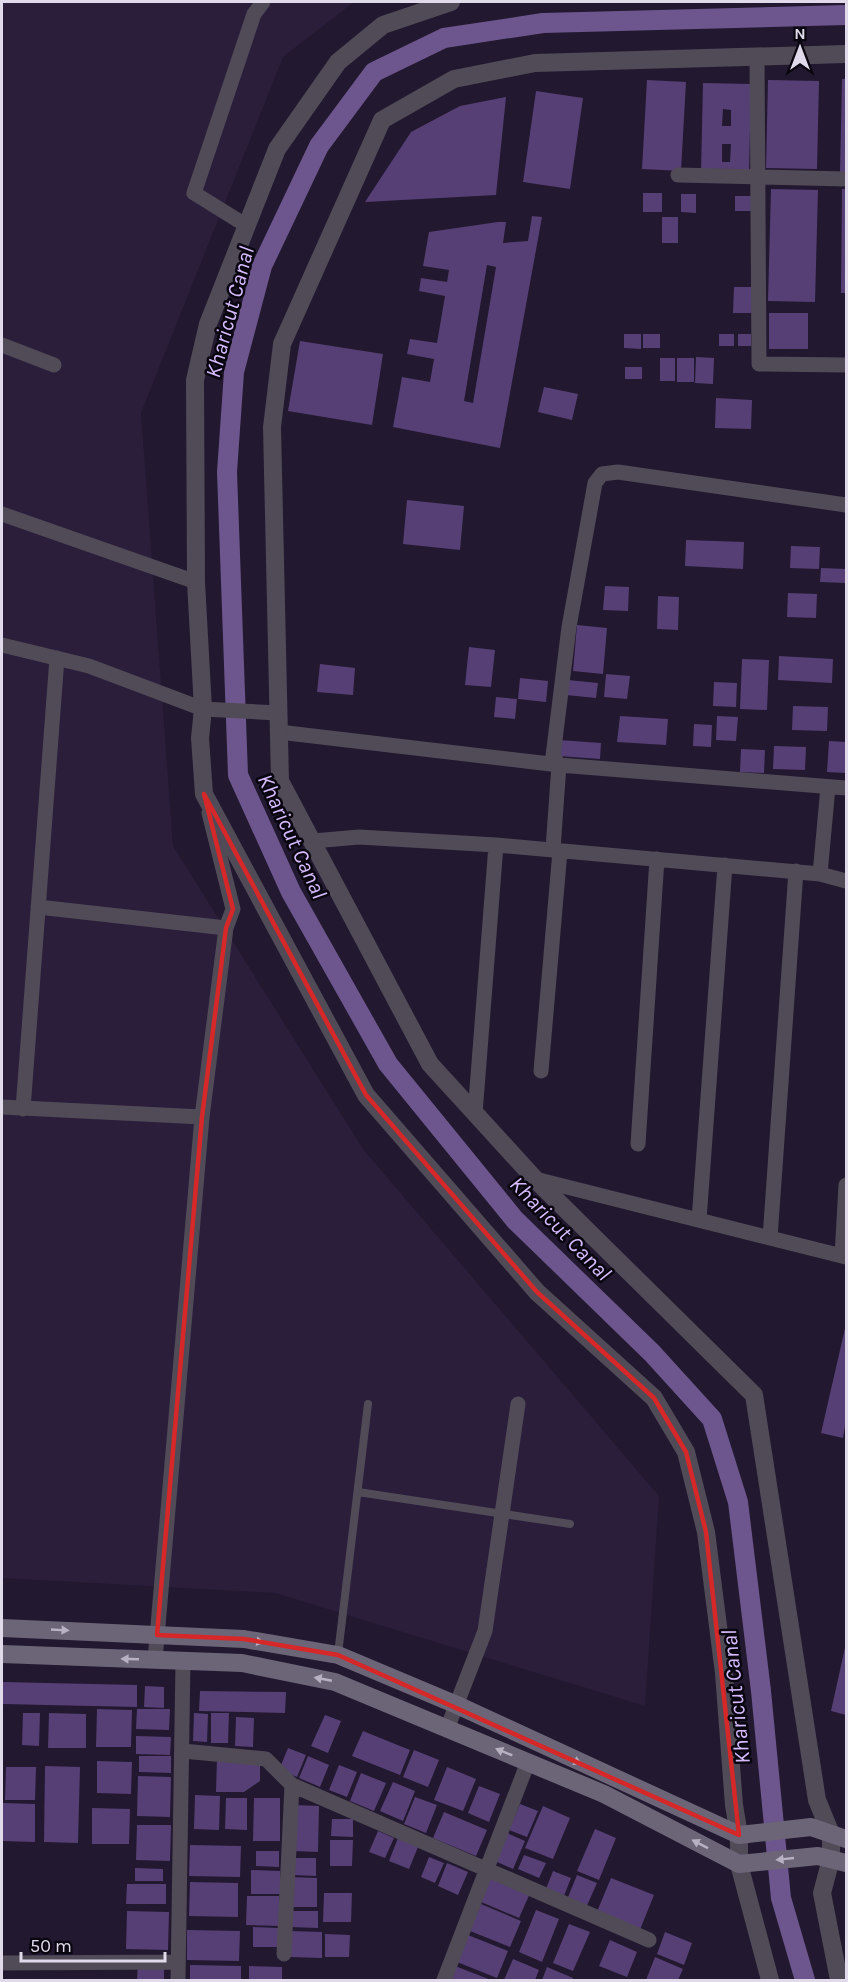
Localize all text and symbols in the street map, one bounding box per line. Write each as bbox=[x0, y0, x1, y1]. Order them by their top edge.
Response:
north arrow bbox=[770, 18, 830, 78]
text: N bbox=[794, 24, 806, 43]
water label: Kharicut Canal bbox=[200, 244, 260, 381]
water label: Kharicut Canal bbox=[252, 770, 332, 903]
water label: Kharicut Canal bbox=[504, 1171, 616, 1286]
one-way arrow bbox=[50, 1626, 69, 1635]
water label: Kharicut Canal bbox=[716, 1629, 756, 1765]
one-way arrow bbox=[245, 1637, 264, 1646]
one-way arrow bbox=[121, 1654, 140, 1663]
one-way arrow bbox=[314, 1674, 333, 1683]
one-way arrow bbox=[495, 1747, 513, 1756]
one-way arrow bbox=[564, 1755, 582, 1765]
one-way arrow bbox=[691, 1839, 708, 1849]
one-way arrow bbox=[776, 1854, 795, 1864]
scale bar bbox=[21, 1925, 165, 1963]
text: 50 m bbox=[30, 1935, 72, 1957]

